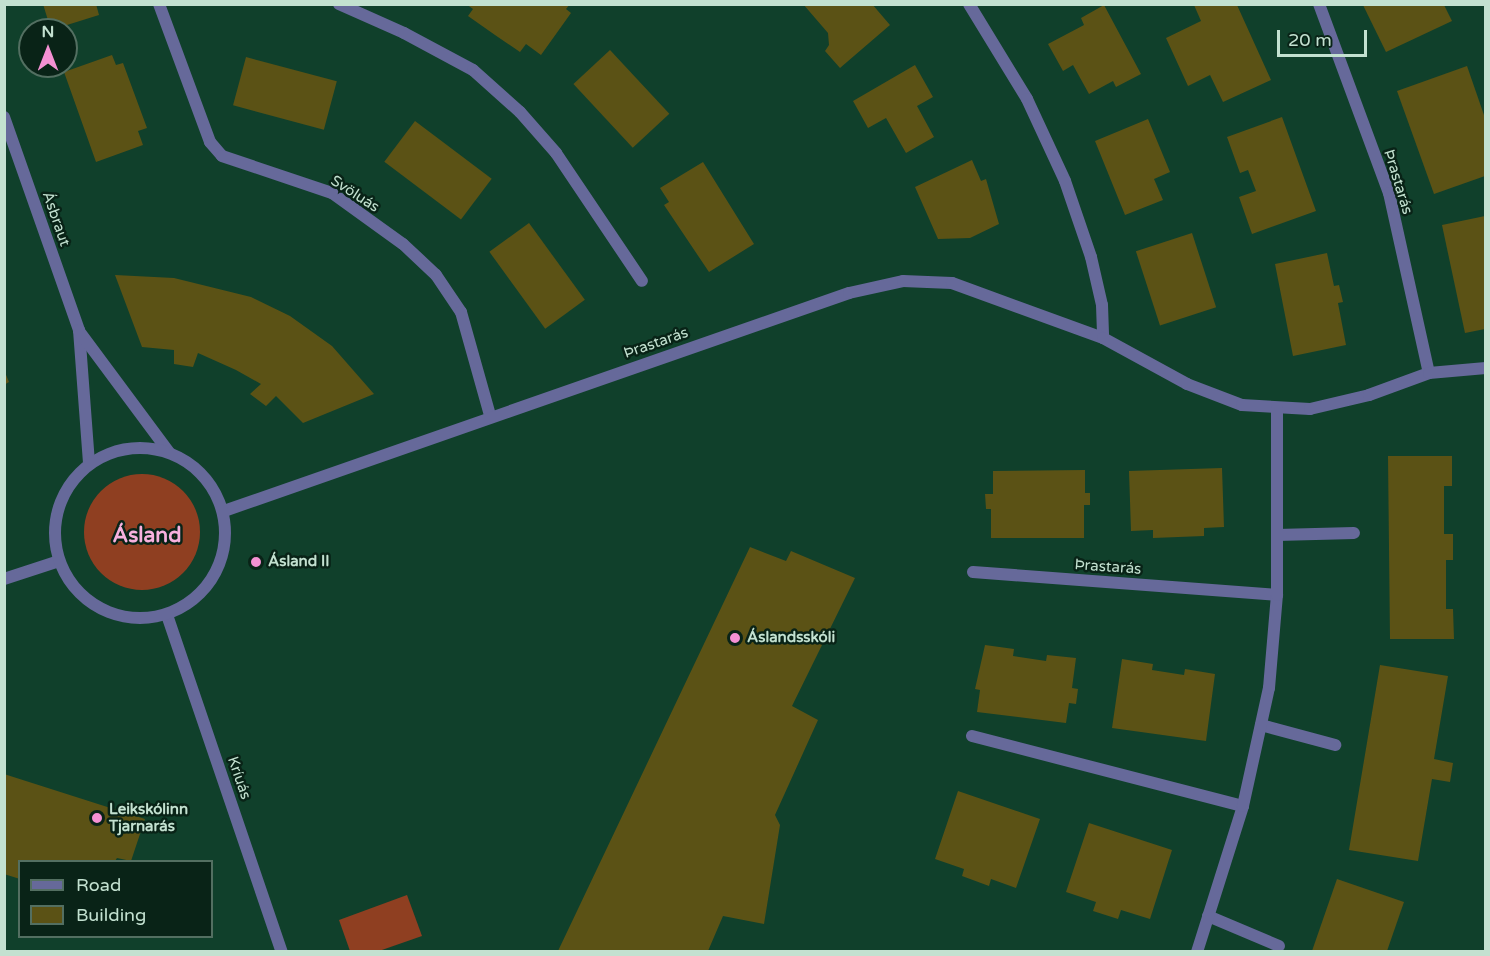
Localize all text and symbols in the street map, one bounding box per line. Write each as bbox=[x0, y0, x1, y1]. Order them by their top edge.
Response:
north arrow bbox=[18, 18, 78, 78]
scale bar bbox=[1280, 18, 1370, 56]
text: N bbox=[42, 22, 54, 42]
text: 20 m bbox=[1288, 29, 1332, 51]
street label: Þrastarás bbox=[1380, 147, 1416, 217]
street label: Svöluás bbox=[327, 172, 383, 216]
street label: Ásbraut bbox=[38, 189, 74, 249]
street label: Þrastarás bbox=[621, 324, 691, 362]
district label: Ásland bbox=[113, 523, 181, 549]
place label: Ásland II bbox=[268, 553, 330, 571]
marker: Ásland II bbox=[249, 555, 263, 569]
street label: Þrastarás bbox=[1074, 556, 1142, 578]
place label: Áslandsskóli bbox=[747, 629, 835, 647]
marker: Áslandsskóli bbox=[728, 631, 742, 645]
street label: Kríuás bbox=[223, 754, 255, 802]
place label: Leikskólinn Tjarnarás bbox=[109, 800, 188, 835]
marker: Leikskólinn Tjarnarás bbox=[90, 811, 104, 825]
legend bbox=[18, 860, 213, 938]
text: Road bbox=[76, 874, 121, 896]
text: Building bbox=[76, 904, 146, 926]

